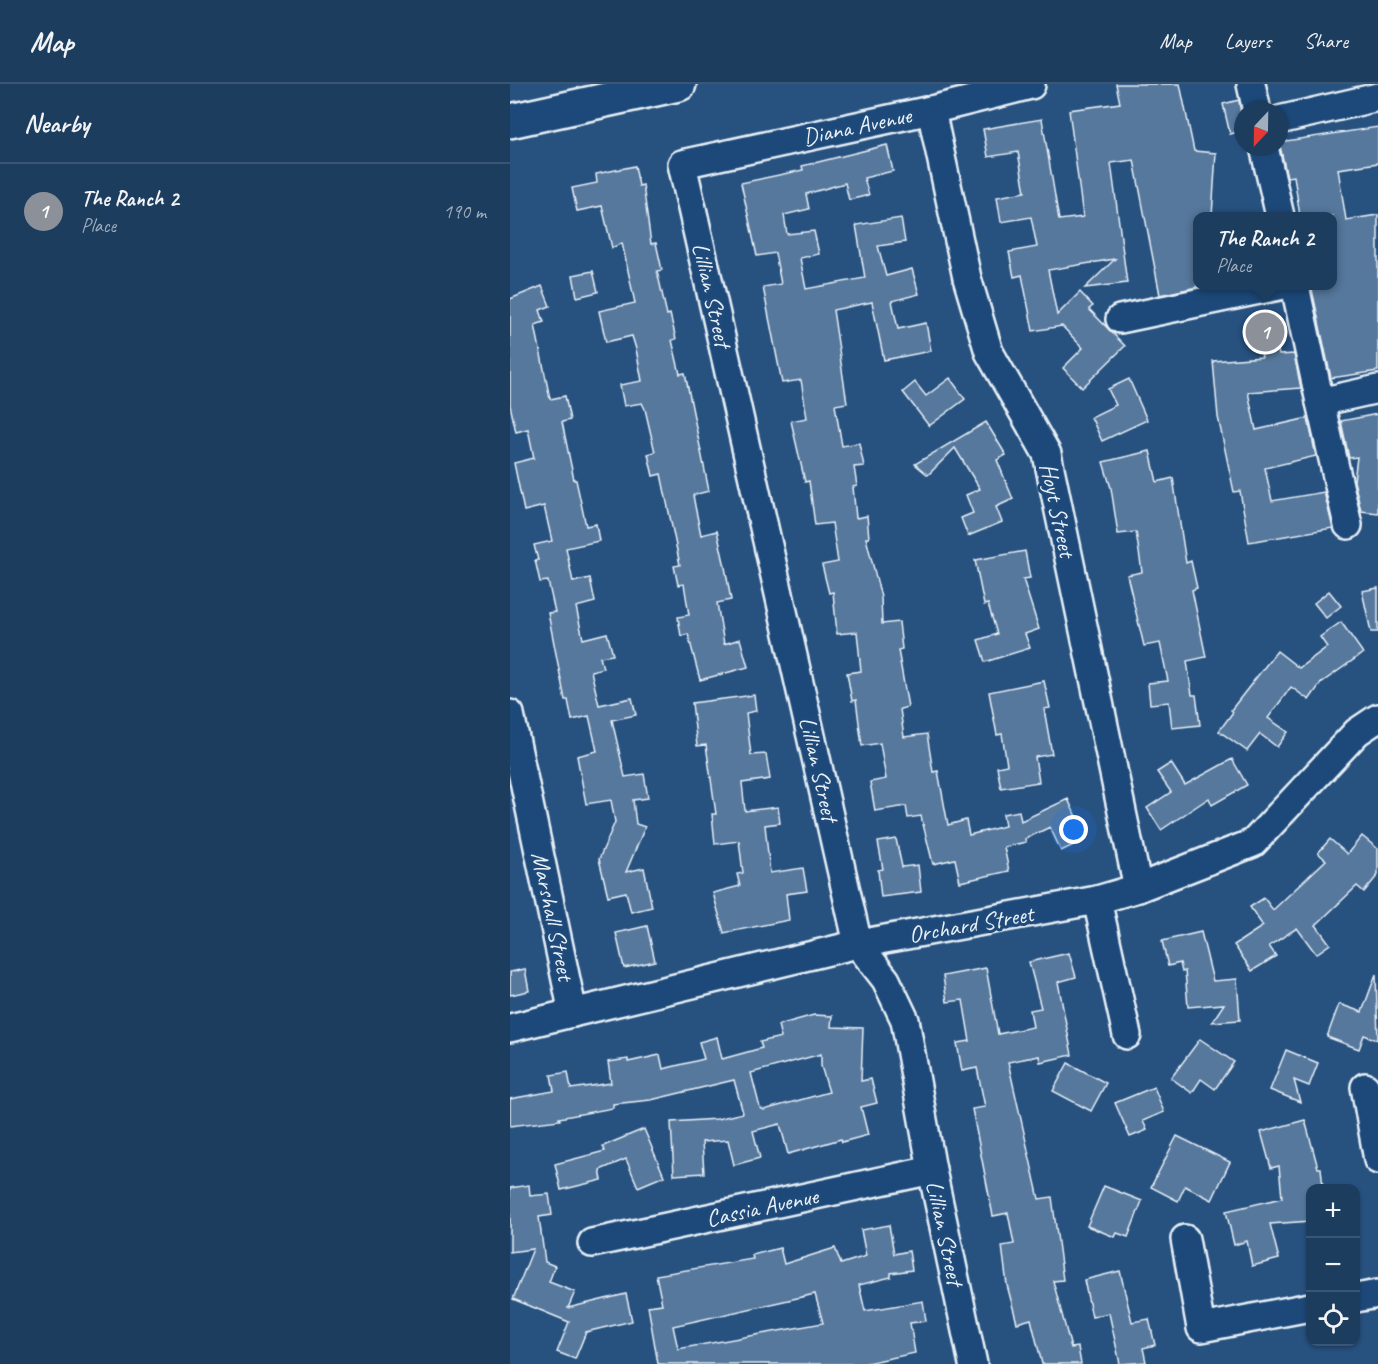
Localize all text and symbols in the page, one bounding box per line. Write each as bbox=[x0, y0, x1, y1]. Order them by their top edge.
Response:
text: Map bbox=[30, 24, 73, 59]
text: Map bbox=[1159, 28, 1192, 54]
text: Layers bbox=[1225, 28, 1271, 54]
text: Share bbox=[1304, 28, 1348, 54]
street label: Diana Avenue bbox=[800, 99, 916, 152]
north arrow bbox=[1234, 102, 1288, 156]
text: Nearby bbox=[24, 107, 89, 140]
text: The Ranch 2 bbox=[81, 185, 179, 213]
text: 1 bbox=[39, 199, 48, 224]
text: 190 m bbox=[443, 199, 486, 224]
popup bbox=[1193, 212, 1337, 290]
text: Place bbox=[81, 213, 116, 238]
text: The Ranch 2 bbox=[1216, 225, 1314, 253]
street label: Lillian Street bbox=[685, 240, 739, 353]
text: Place bbox=[1216, 253, 1251, 278]
pin: 1 bbox=[1246, 310, 1284, 354]
street label: Hoyt Street bbox=[1033, 460, 1083, 562]
street label: Lillian Street bbox=[792, 714, 846, 827]
your location bbox=[1059, 815, 1088, 844]
street label: Marshall Street bbox=[525, 849, 582, 985]
street label: Orchard Street bbox=[906, 898, 1038, 950]
street label: Lillian Street bbox=[919, 1178, 971, 1291]
street label: Cassia Avenue bbox=[703, 1180, 823, 1233]
map controls bbox=[1306, 1184, 1360, 1346]
button: + bbox=[1306, 1184, 1360, 1238]
button: − bbox=[1306, 1238, 1360, 1292]
button: locate bbox=[1306, 1292, 1360, 1346]

